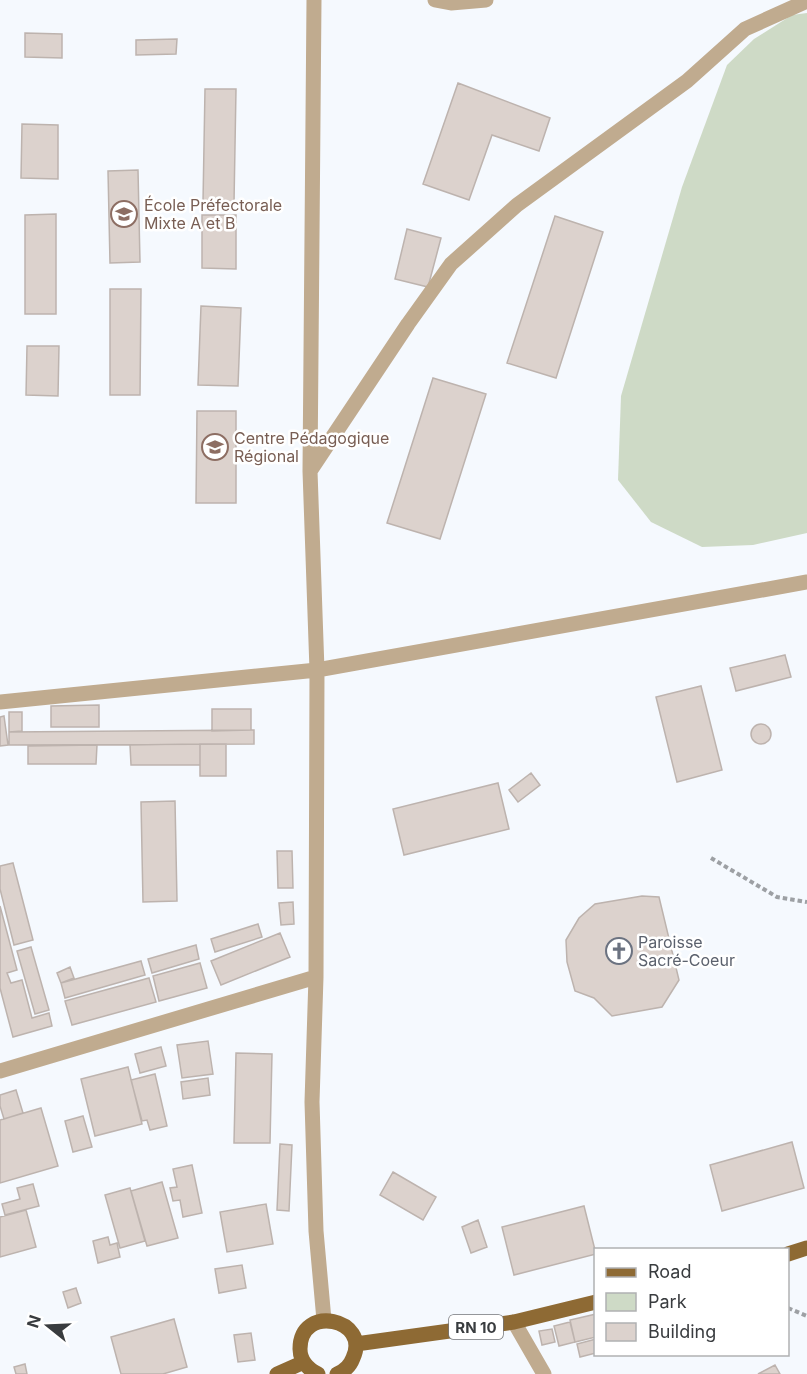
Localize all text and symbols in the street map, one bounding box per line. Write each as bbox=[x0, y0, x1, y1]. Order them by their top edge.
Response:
place label: École Préfectorale Mixte A et B bbox=[144, 195, 282, 233]
school or university icon: École Préfectorale Mixte A et B bbox=[109, 199, 139, 229]
place label: Centre Pédagogique Régional bbox=[234, 428, 389, 466]
school or university icon: Centre Pédagogique Régional bbox=[200, 432, 230, 462]
place label: Paroisse Sacré-Coeur bbox=[638, 932, 735, 970]
church icon: Paroisse Sacré-Coeur bbox=[604, 936, 634, 966]
legend bbox=[594, 1248, 789, 1356]
text: Road bbox=[648, 1261, 691, 1282]
text: Park bbox=[648, 1291, 687, 1312]
north arrow bbox=[18, 1296, 78, 1356]
text: N bbox=[22, 1312, 45, 1330]
road number: RN 10 bbox=[449, 1315, 503, 1339]
text: Building bbox=[648, 1321, 716, 1342]

